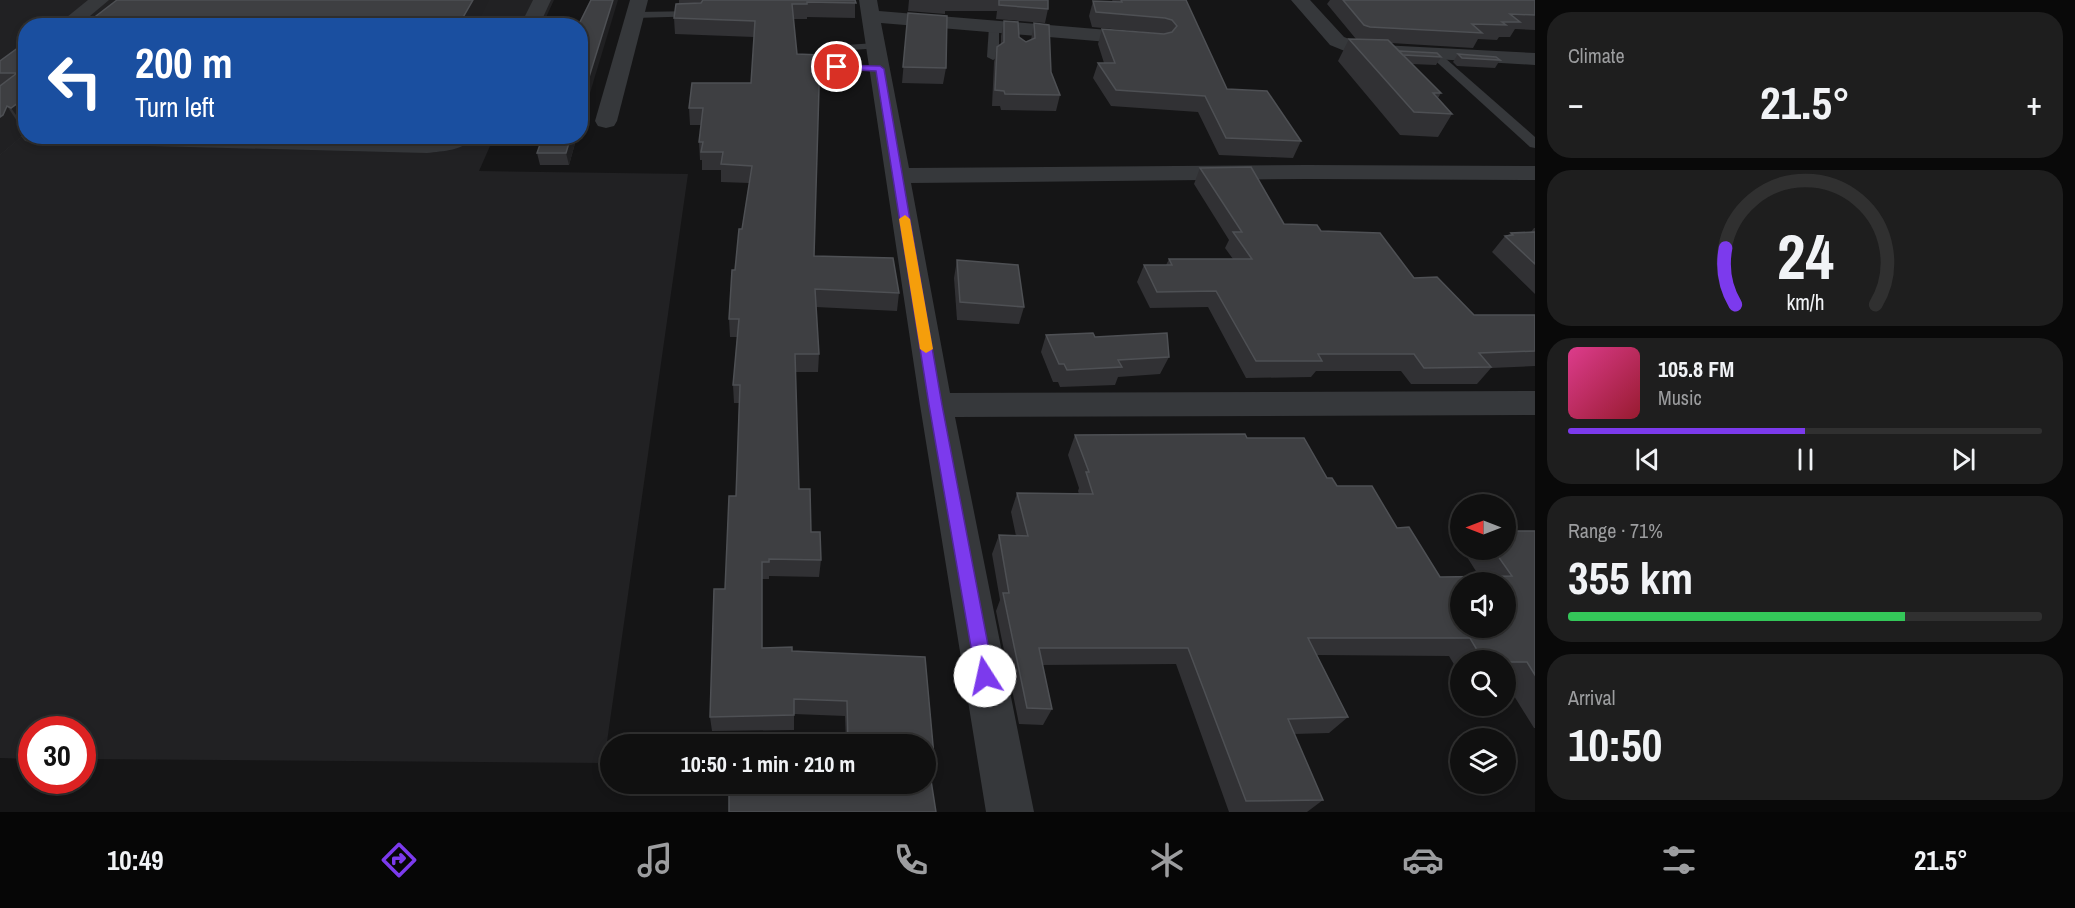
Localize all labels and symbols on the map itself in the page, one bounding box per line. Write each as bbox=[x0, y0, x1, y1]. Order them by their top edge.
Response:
pin bbox=[811, 41, 862, 92]
north arrow bbox=[1450, 494, 1516, 560]
position arrow bbox=[953, 644, 1017, 708]
speed limit sign: 30 bbox=[18, 716, 96, 794]

